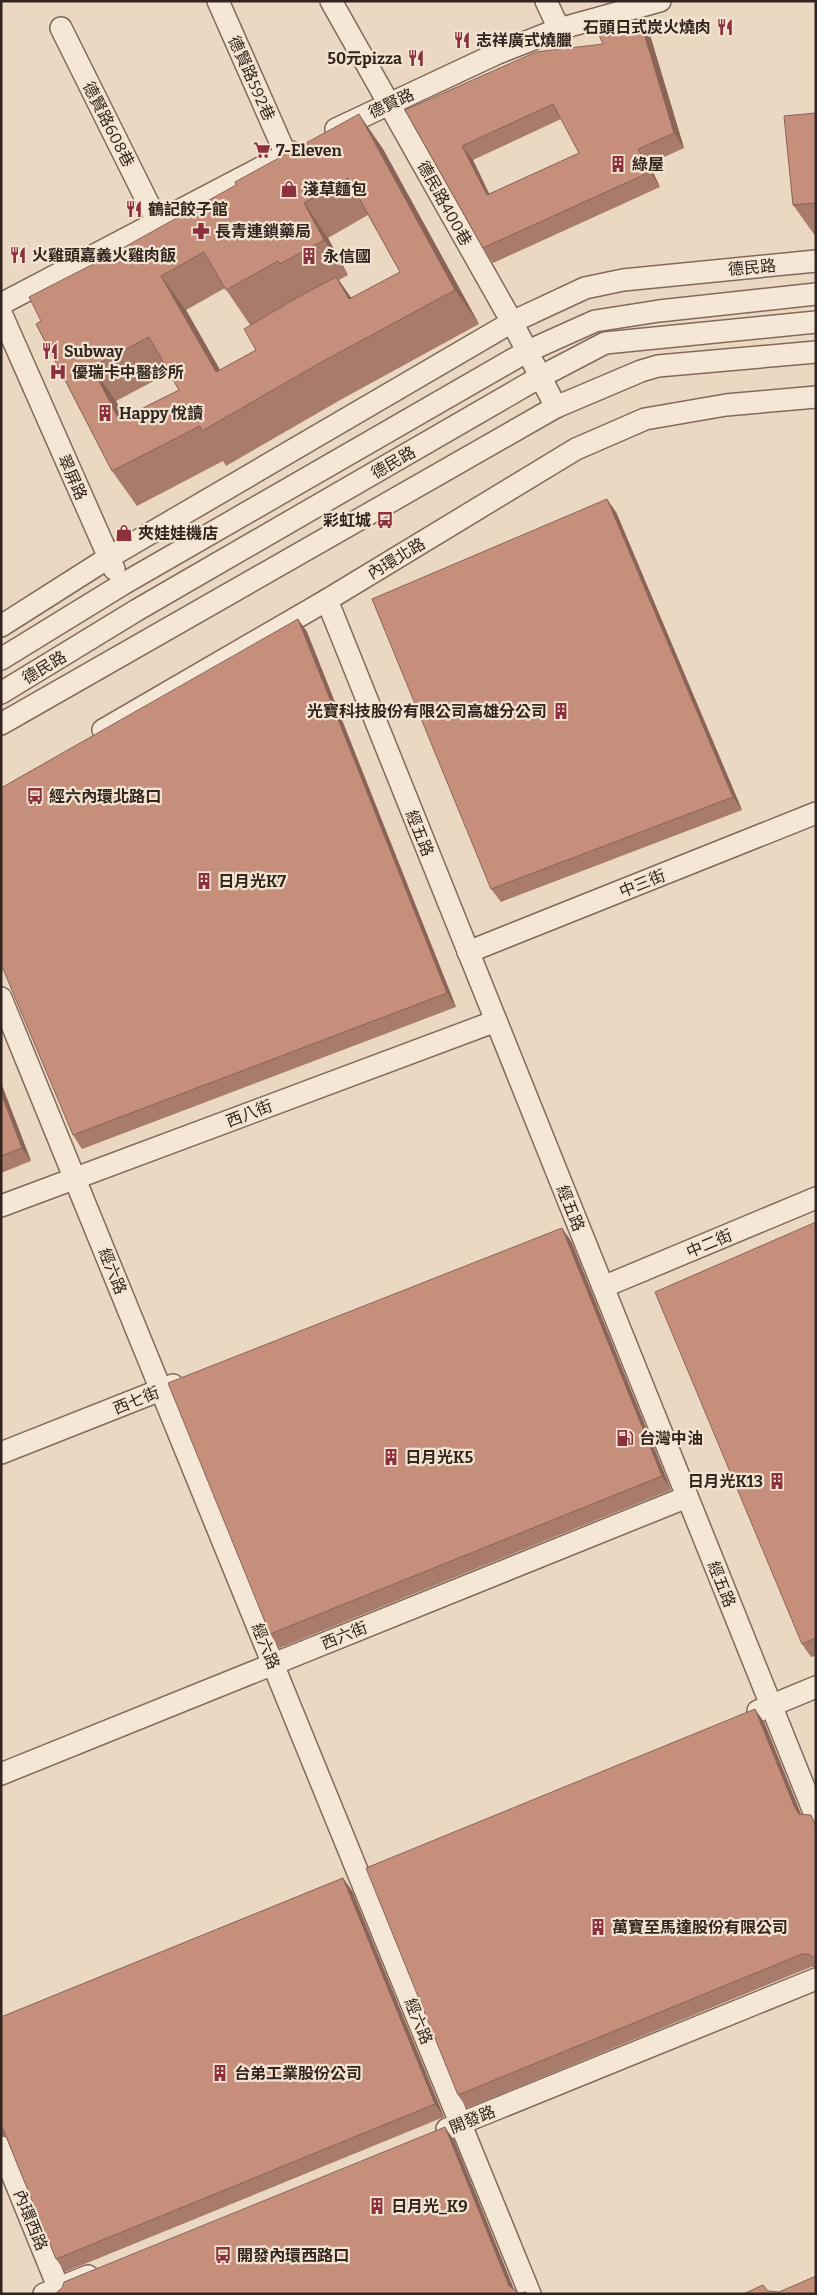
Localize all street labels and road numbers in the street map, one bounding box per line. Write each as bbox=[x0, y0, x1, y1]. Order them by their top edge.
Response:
street label: 德賢路592巷 bbox=[224, 33, 279, 123]
street label: 德賢路608巷 bbox=[79, 78, 138, 170]
street label: 德賢路 bbox=[365, 85, 417, 122]
street label: 德民路400巷 bbox=[414, 158, 476, 249]
street label: 德民路 bbox=[727, 256, 777, 279]
street label: 德民路 bbox=[368, 442, 419, 483]
street label: 翠屏路 bbox=[54, 451, 91, 503]
street label: 內環北路 bbox=[364, 534, 429, 583]
street label: 德民路 bbox=[19, 647, 70, 688]
street label: 經五路 bbox=[402, 807, 437, 859]
street label: 中三街 bbox=[616, 866, 668, 901]
street label: 西八街 bbox=[223, 1096, 275, 1131]
street label: 經五路 bbox=[553, 1182, 588, 1234]
street label: 中二街 bbox=[683, 1225, 735, 1262]
street label: 經六路 bbox=[95, 1245, 130, 1297]
street label: 西七街 bbox=[110, 1383, 162, 1418]
street label: 經五路 bbox=[704, 1558, 739, 1610]
street label: 西六街 bbox=[318, 1618, 370, 1653]
street label: 經六路 bbox=[248, 1620, 283, 1672]
street label: 經六路 bbox=[401, 1995, 436, 2047]
street label: 開發路 bbox=[446, 2102, 498, 2137]
street label: 內環西路 bbox=[10, 2187, 51, 2253]

